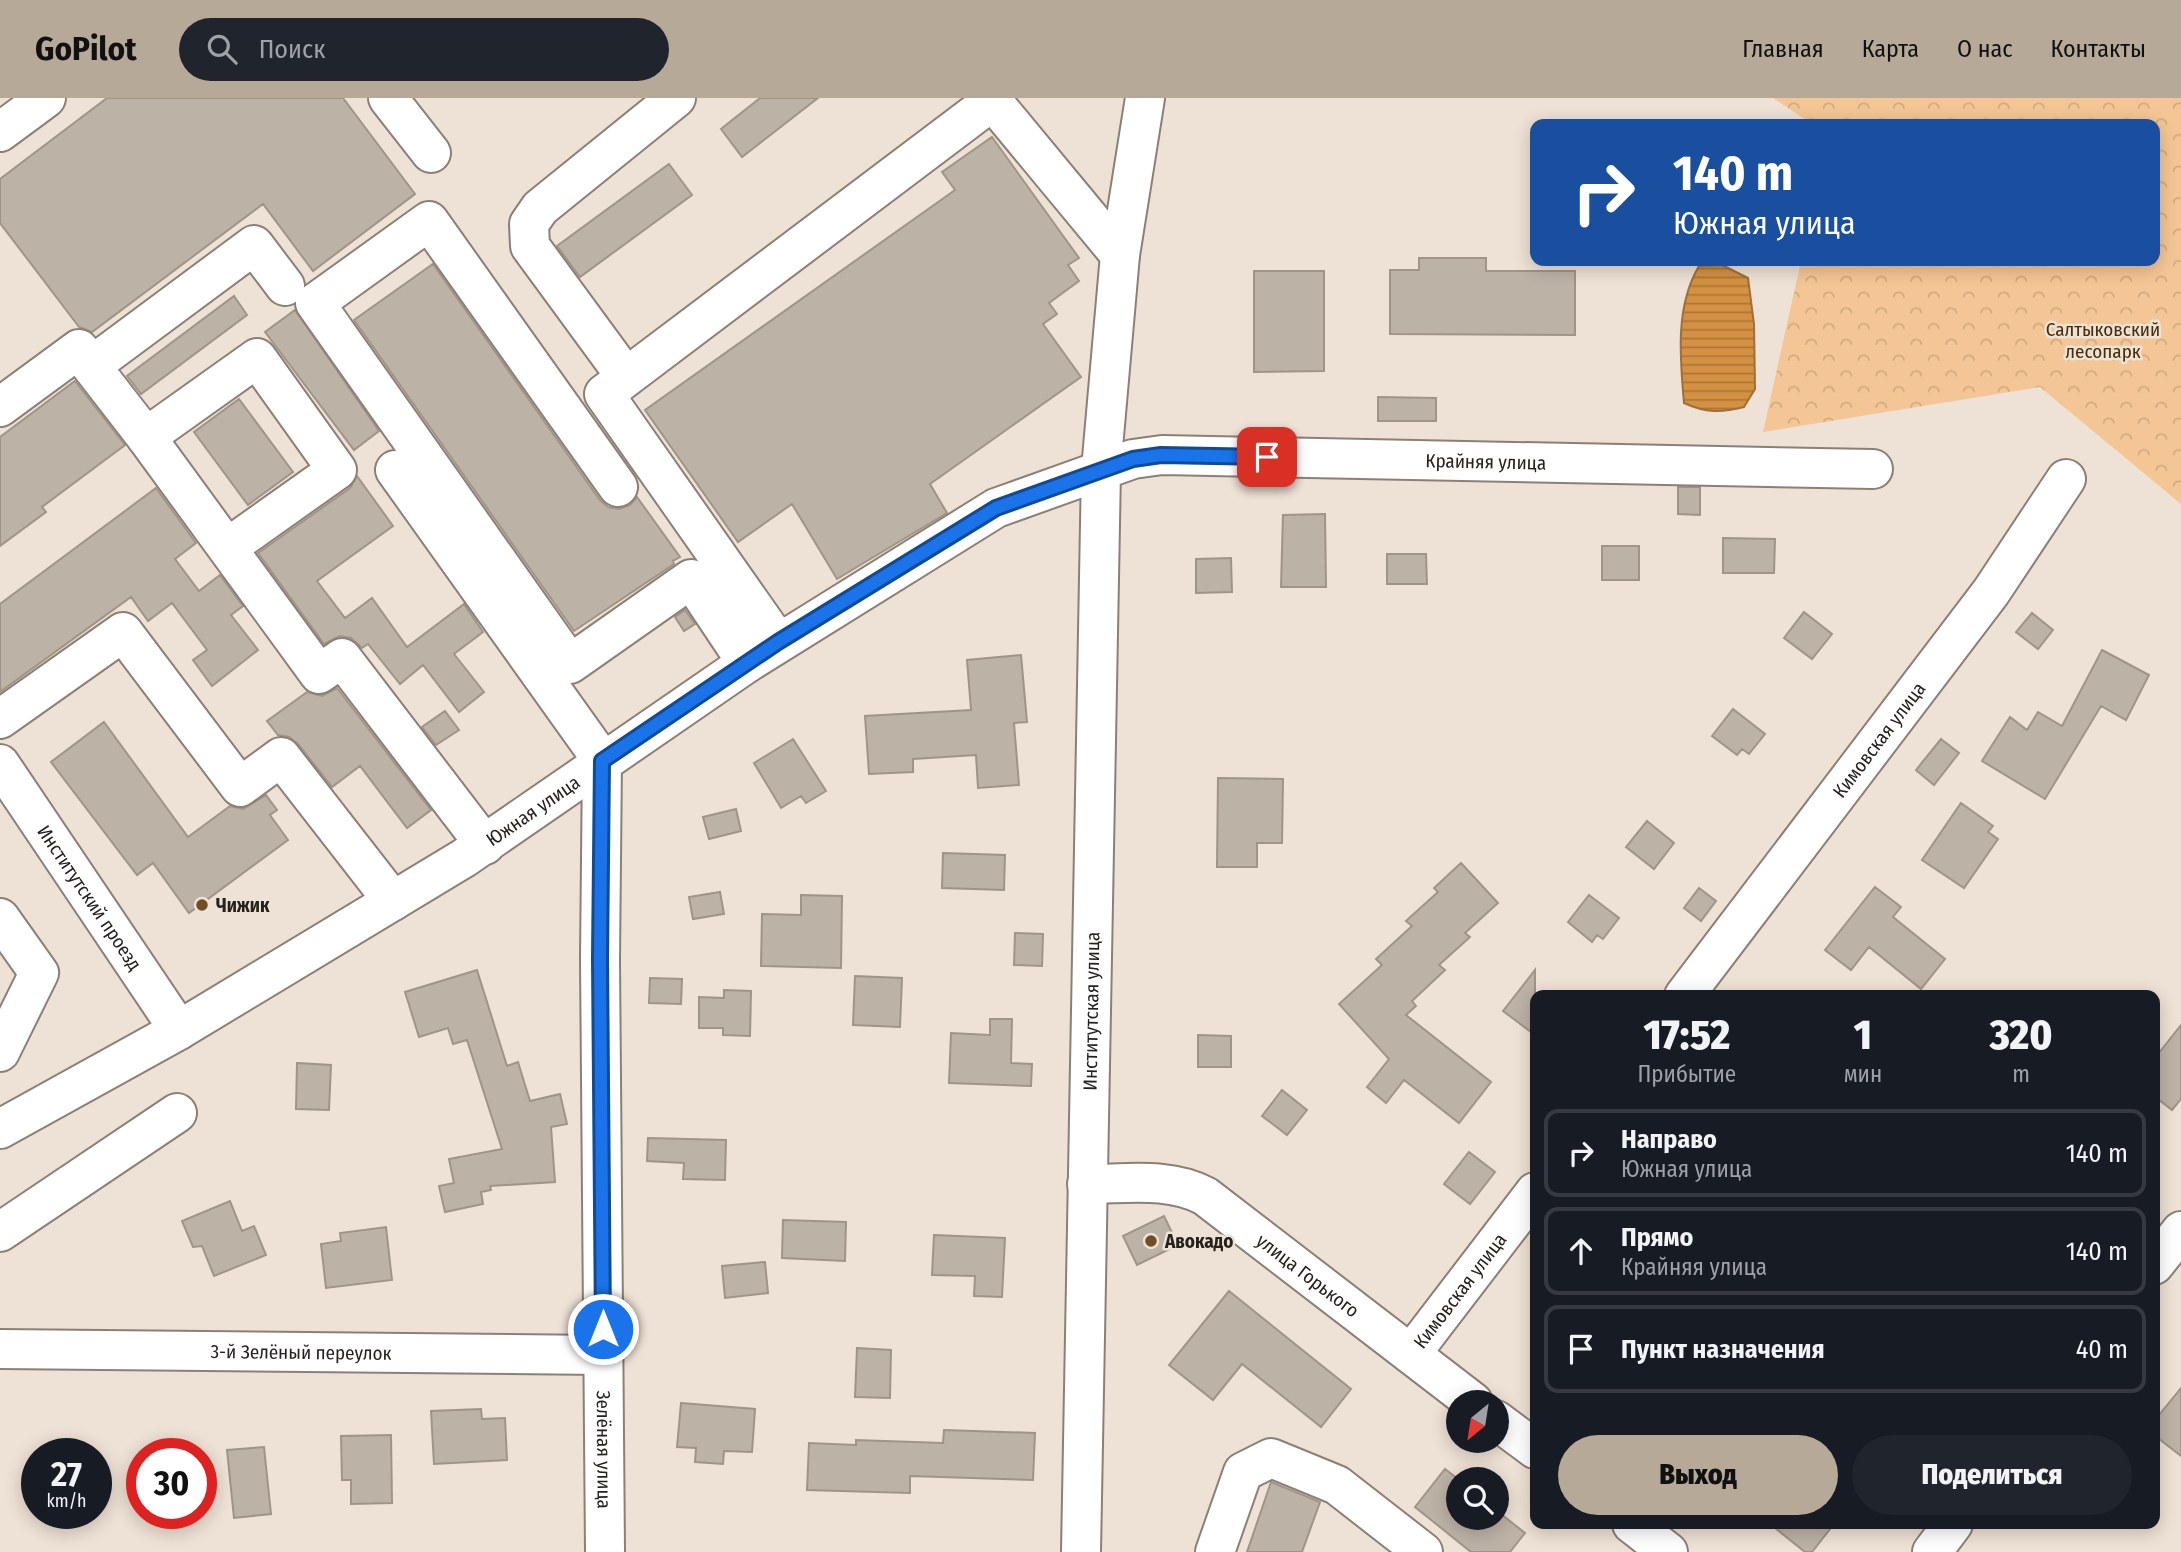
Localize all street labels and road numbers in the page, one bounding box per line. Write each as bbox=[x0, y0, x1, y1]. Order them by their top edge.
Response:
street label: Крайняя улица bbox=[1425, 449, 1546, 474]
street label: Кимовская улица bbox=[1828, 677, 1930, 802]
street label: Южная улица bbox=[482, 770, 584, 851]
street label: Институтский проезд bbox=[33, 821, 147, 975]
street label: Институтская улица bbox=[1078, 931, 1104, 1091]
street label: улица Горького bbox=[1252, 1228, 1364, 1322]
street label: Кимовская улица bbox=[1408, 1228, 1511, 1353]
street label: 3-й Зелёный переулок bbox=[210, 1340, 392, 1364]
street label: Зелёная улица bbox=[592, 1390, 616, 1509]

